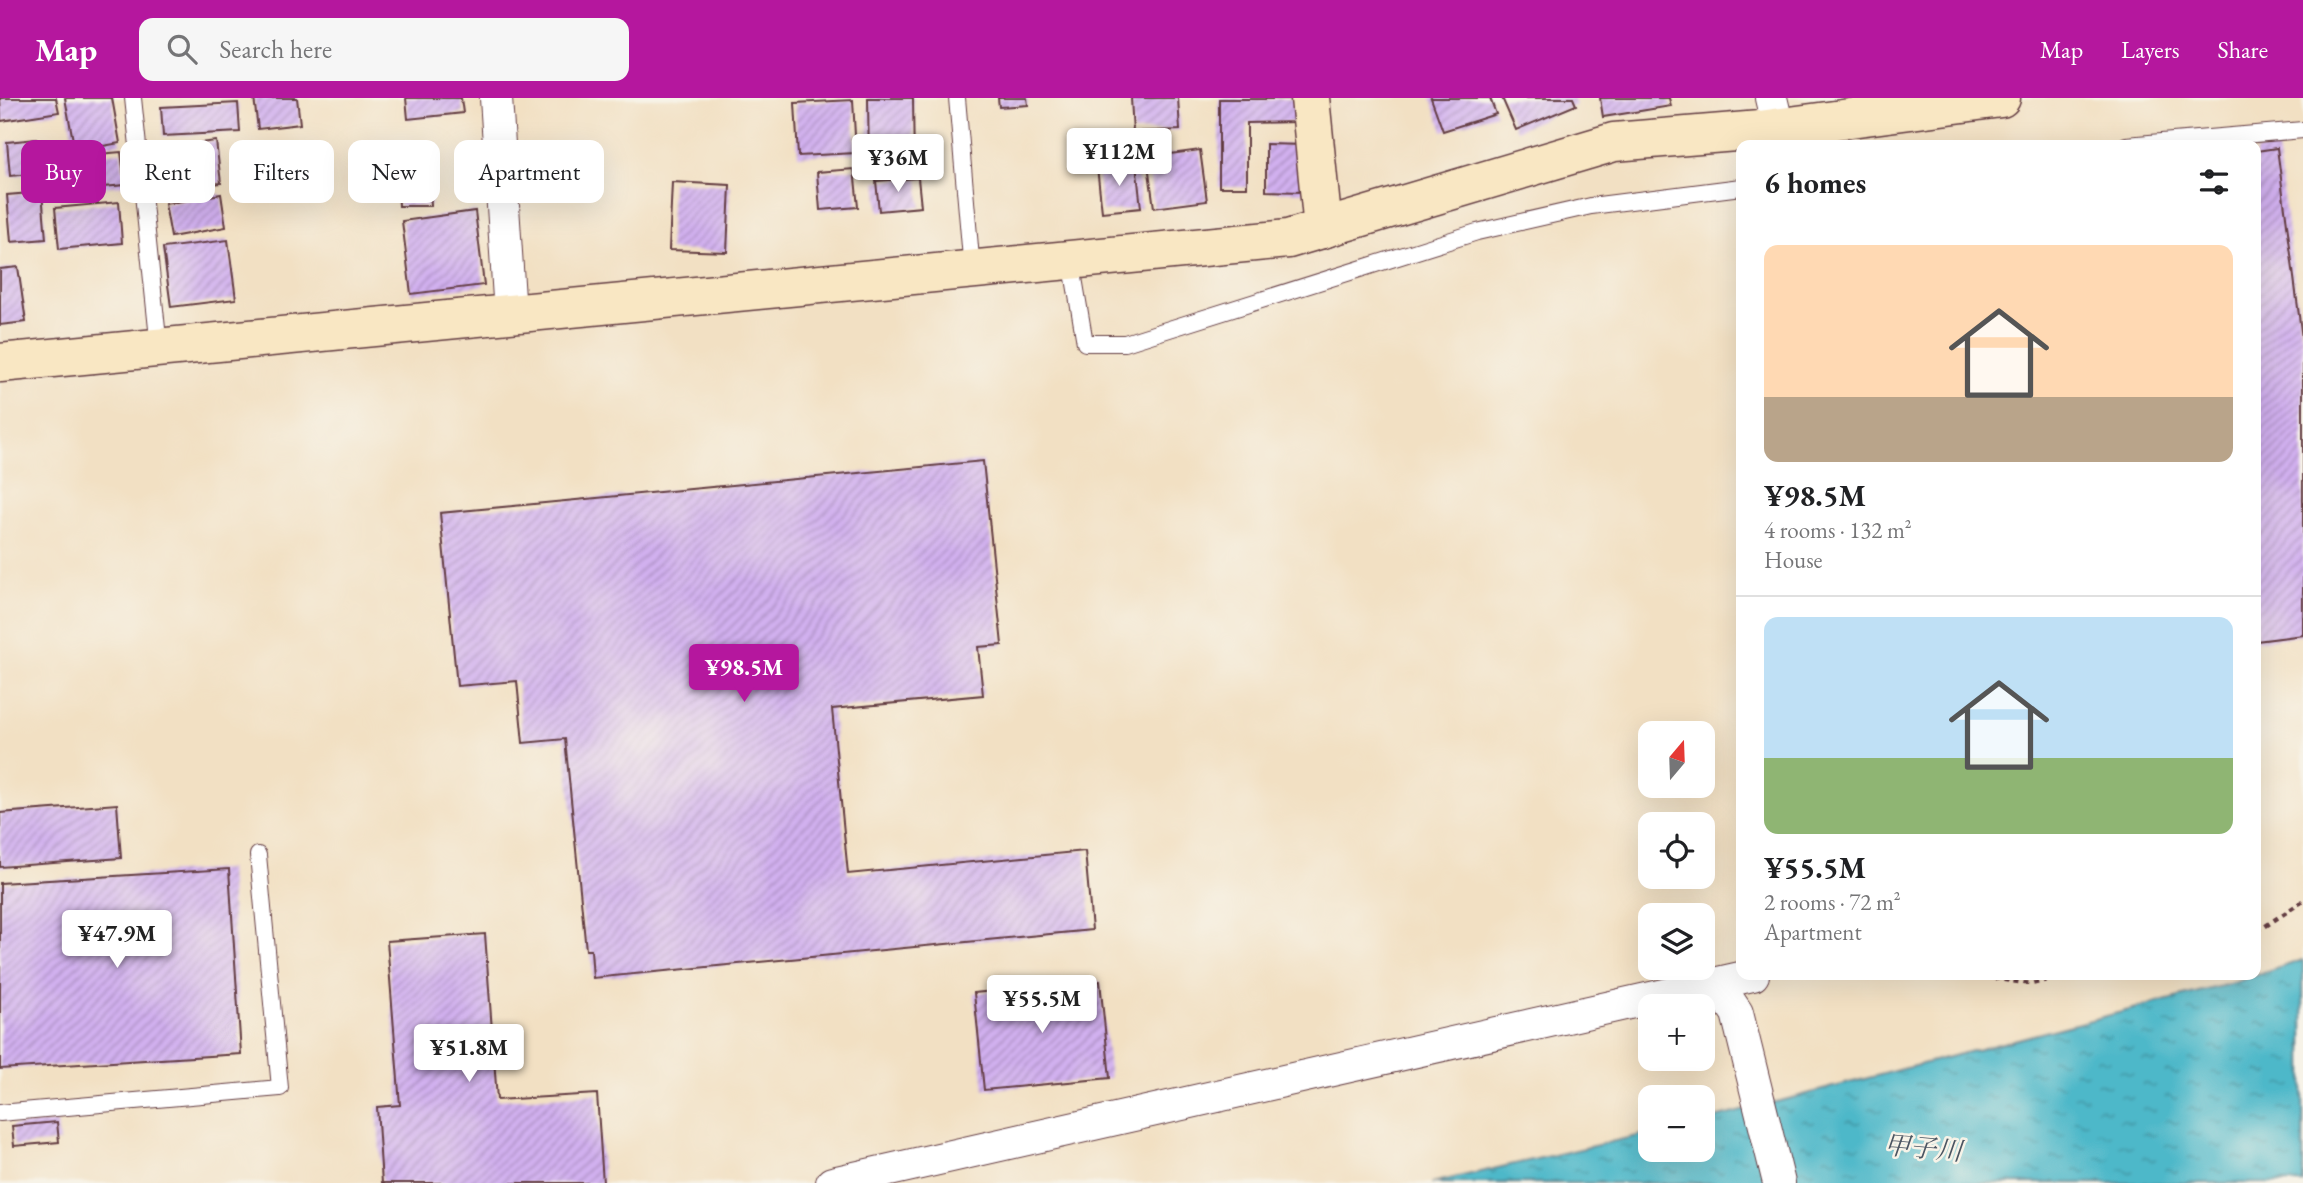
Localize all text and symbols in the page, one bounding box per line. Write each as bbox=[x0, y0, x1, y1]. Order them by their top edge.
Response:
search box bbox=[139, 18, 629, 81]
text: Map bbox=[35, 28, 97, 71]
icon: search bbox=[163, 30, 201, 68]
text: Search here bbox=[219, 32, 332, 66]
text: Map bbox=[2040, 34, 2083, 65]
text: Layers bbox=[2121, 34, 2180, 65]
text: Share bbox=[2218, 34, 2268, 65]
pin: ¥112M bbox=[1070, 129, 1168, 188]
pin: ¥36M bbox=[857, 134, 939, 194]
text: ¥112M bbox=[1083, 136, 1155, 166]
chip: Buy bbox=[21, 140, 106, 203]
chip: Rent bbox=[120, 140, 215, 203]
chip: Filters bbox=[229, 140, 334, 203]
chip: New bbox=[348, 140, 440, 203]
chip: Apartment bbox=[454, 140, 604, 203]
text: ¥36M bbox=[868, 142, 928, 172]
text: 6 homes bbox=[1764, 163, 1866, 202]
icon: filters bbox=[2195, 163, 2233, 201]
icon: home bbox=[1936, 290, 2062, 416]
text: ¥98.5M bbox=[1764, 476, 1866, 515]
text: 4 rooms · 132 m² bbox=[1764, 515, 1912, 545]
text: House bbox=[1764, 545, 1823, 575]
pin: ¥98.5M bbox=[687, 644, 801, 704]
text: ¥98.5M bbox=[705, 652, 783, 682]
icon: home bbox=[1936, 662, 2062, 788]
north arrow bbox=[1638, 721, 1715, 798]
map controls bbox=[1638, 721, 1715, 1162]
button: locate bbox=[1638, 812, 1715, 889]
text: ¥55.5M bbox=[1764, 848, 1866, 887]
text: 2 rooms · 72 m² bbox=[1764, 887, 1901, 917]
button: layers bbox=[1638, 903, 1715, 980]
pin: ¥47.9M bbox=[60, 910, 174, 970]
text: Apartment bbox=[1764, 917, 1862, 947]
text: ¥47.9M bbox=[78, 918, 156, 948]
pin: ¥55.5M bbox=[985, 976, 1099, 1035]
text: ¥55.5M bbox=[1003, 983, 1081, 1013]
button: + bbox=[1638, 994, 1715, 1071]
pin: ¥51.8M bbox=[412, 1024, 526, 1084]
text: ¥51.8M bbox=[430, 1032, 508, 1062]
button: − bbox=[1638, 1085, 1715, 1162]
water label: 甲子川 bbox=[1883, 1128, 1966, 1169]

